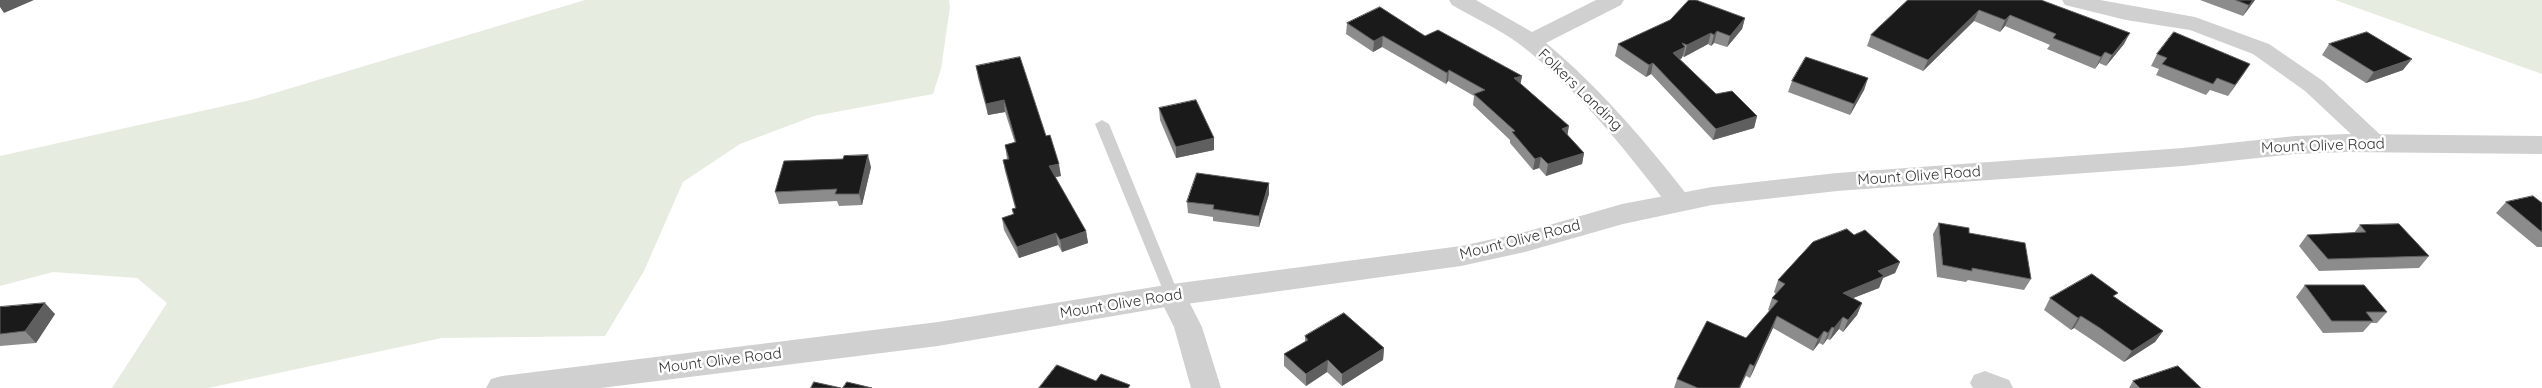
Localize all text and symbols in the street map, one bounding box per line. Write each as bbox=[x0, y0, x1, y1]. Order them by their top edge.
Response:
street label: Folkers Landing bbox=[1534, 45, 1626, 135]
street label: Mount Olive Road bbox=[2261, 135, 2385, 157]
street label: Mount Olive Road bbox=[1857, 163, 1981, 189]
street label: Mount Olive Road bbox=[1458, 216, 1582, 264]
street label: Mount Olive Road bbox=[1059, 285, 1183, 323]
street label: Mount Olive Road bbox=[658, 345, 782, 377]

